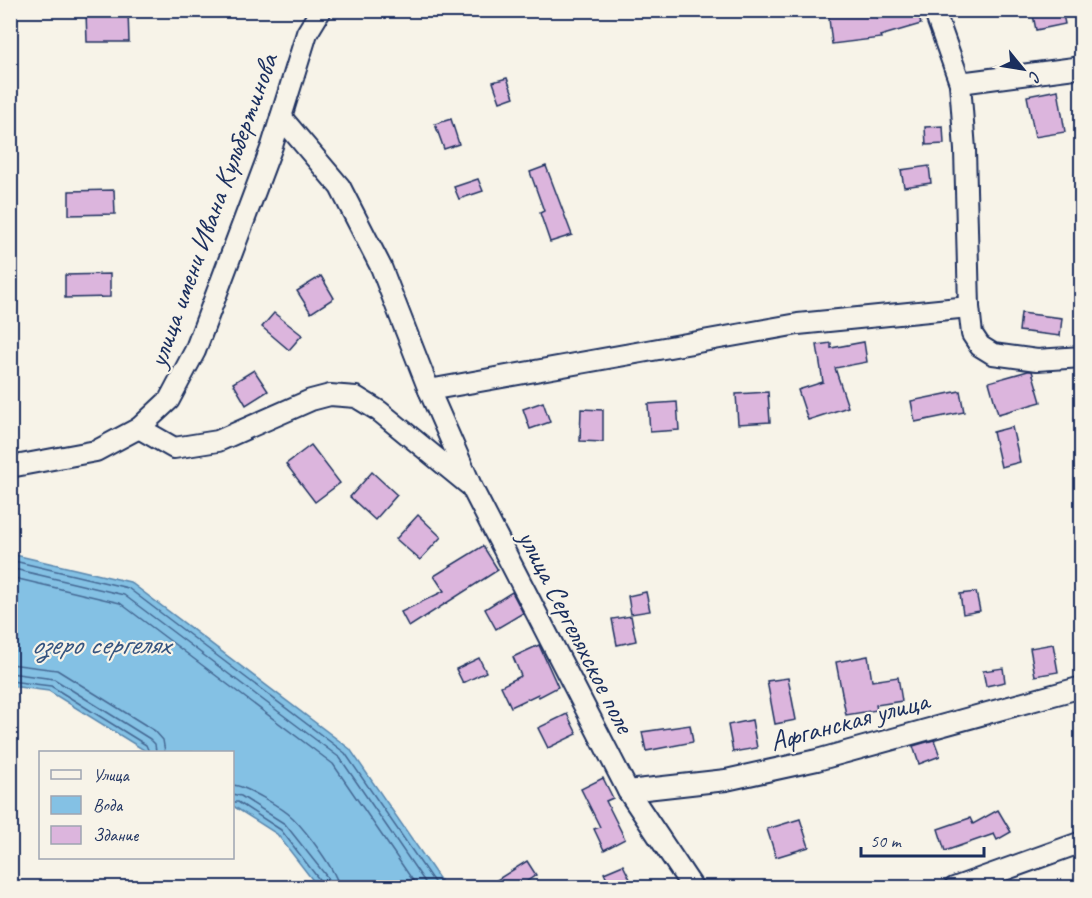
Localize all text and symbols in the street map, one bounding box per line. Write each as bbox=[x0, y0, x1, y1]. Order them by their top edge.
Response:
north arrow bbox=[993, 39, 1053, 99]
street label: улица имени Ивана Кульбертинова bbox=[139, 47, 286, 374]
text: С bbox=[1023, 68, 1046, 86]
street label: улица Сергеляхское поле bbox=[509, 522, 644, 740]
water label: озеро сергелях bbox=[31, 625, 174, 663]
street label: Афганская улица bbox=[766, 682, 935, 758]
legend bbox=[39, 751, 234, 859]
text: Улица bbox=[93, 764, 130, 786]
text: Вода bbox=[93, 794, 124, 816]
scale bar bbox=[861, 820, 984, 858]
text: Здание bbox=[93, 824, 139, 846]
text: 50 m bbox=[870, 830, 903, 852]

